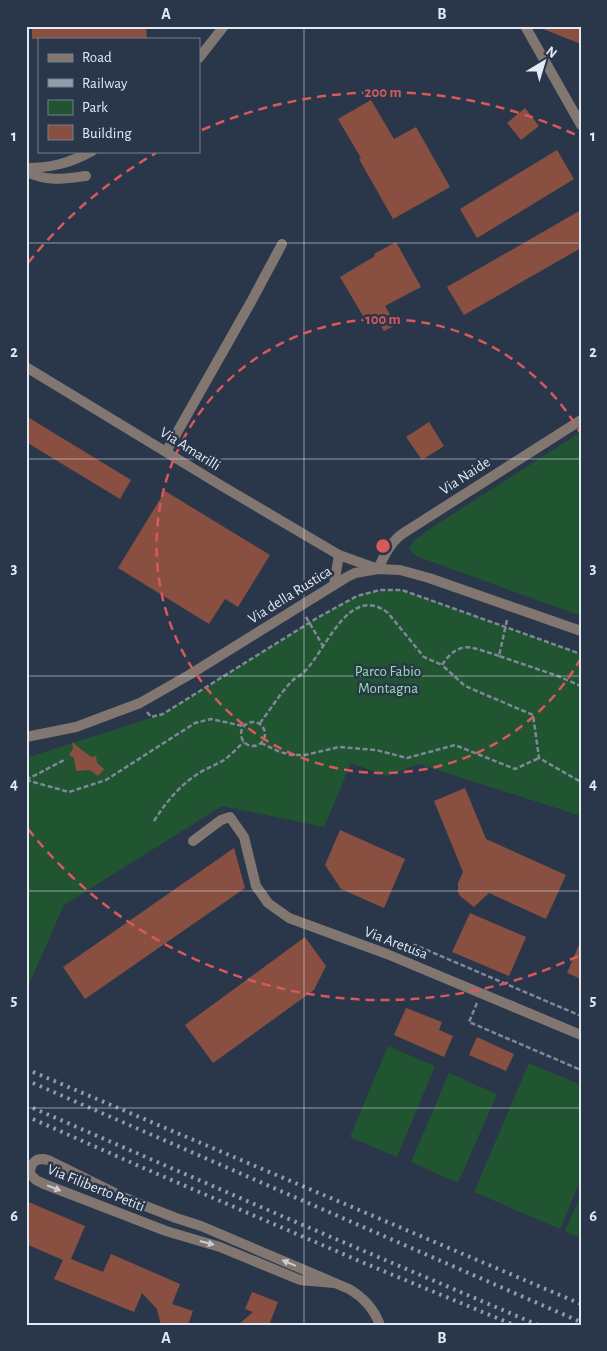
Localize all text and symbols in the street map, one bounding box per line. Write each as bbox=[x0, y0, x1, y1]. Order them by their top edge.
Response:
text: A bbox=[161, 6, 171, 22]
text: B bbox=[437, 6, 447, 22]
legend bbox=[38, 38, 200, 152]
north arrow bbox=[520, 38, 570, 88]
text: N bbox=[543, 44, 560, 61]
text: Road bbox=[82, 50, 112, 65]
text: Railway bbox=[82, 76, 128, 91]
text: 200 m bbox=[364, 85, 402, 100]
text: Park bbox=[82, 100, 108, 115]
text: Building bbox=[82, 126, 132, 141]
text: 1 bbox=[11, 128, 17, 144]
text: 1 bbox=[590, 128, 596, 144]
text: 100 m bbox=[365, 312, 401, 327]
text: 2 bbox=[10, 344, 18, 360]
text: 2 bbox=[589, 344, 597, 360]
street label: Via Amarilli bbox=[157, 425, 223, 473]
street label: Via Naide bbox=[437, 454, 493, 498]
centre of rings bbox=[374, 537, 392, 555]
text: 3 bbox=[11, 560, 18, 576]
text: 3 bbox=[590, 560, 597, 576]
street label: Via della Rustica bbox=[246, 563, 334, 627]
park label: Parco Fabio Montagna bbox=[355, 664, 421, 696]
text: 4 bbox=[10, 776, 18, 792]
text: 4 bbox=[589, 776, 597, 792]
street label: Via Aretusa bbox=[362, 924, 430, 962]
text: 5 bbox=[11, 992, 18, 1008]
text: 5 bbox=[590, 992, 597, 1008]
street label: Via Filiberto Petiti bbox=[45, 1162, 147, 1214]
one-way arrow bbox=[47, 1185, 62, 1192]
text: 6 bbox=[10, 1208, 18, 1224]
text: 6 bbox=[589, 1208, 597, 1224]
one-way arrow bbox=[199, 1239, 215, 1247]
one-way arrow bbox=[281, 1259, 296, 1267]
text: A bbox=[161, 1330, 171, 1346]
text: B bbox=[437, 1330, 447, 1346]

